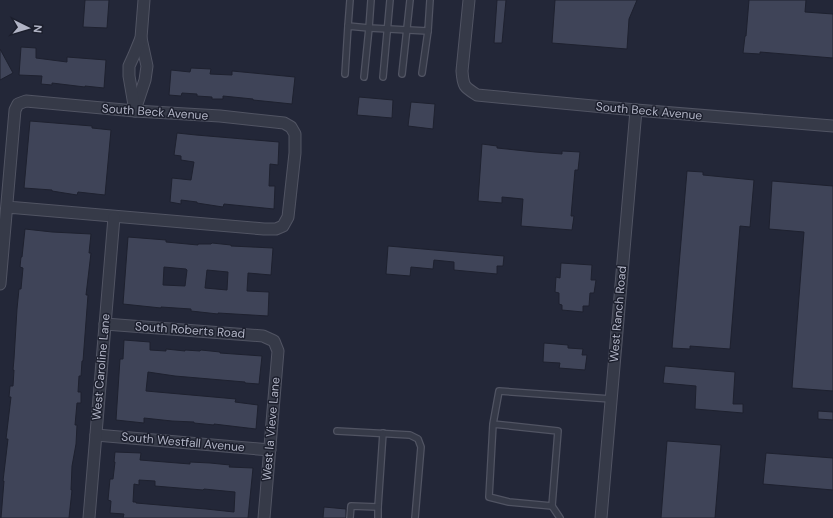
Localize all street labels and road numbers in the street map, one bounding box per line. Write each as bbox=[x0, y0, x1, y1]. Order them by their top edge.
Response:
street label: South Beck Avenue bbox=[595, 98, 703, 124]
street label: South Beck Avenue bbox=[101, 100, 209, 124]
street label: West Ranch Road bbox=[606, 265, 630, 363]
street label: West Caroline Lane bbox=[88, 313, 114, 421]
street label: South Roberts Road bbox=[134, 318, 246, 342]
street label: West la Vieve Lane bbox=[259, 376, 284, 481]
street label: South Westfall Avenue bbox=[121, 429, 245, 455]

